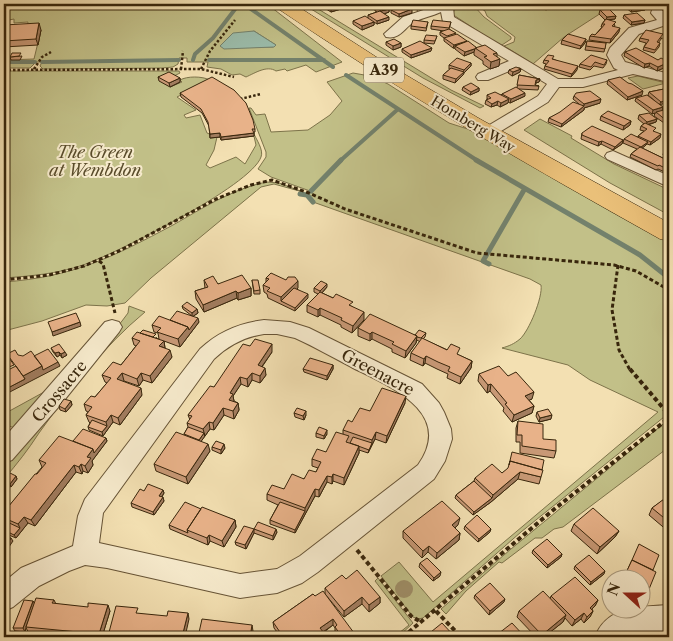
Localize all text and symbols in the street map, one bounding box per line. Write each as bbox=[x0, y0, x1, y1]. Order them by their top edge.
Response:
road number: A39 bbox=[364, 58, 404, 82]
street label: Homberg Way bbox=[428, 92, 518, 156]
park label: The Green at Wembdon bbox=[49, 142, 141, 180]
street label: Greenacre bbox=[338, 344, 418, 400]
street label: Crossacre bbox=[27, 356, 91, 426]
north arrow bbox=[600, 568, 650, 618]
text: N bbox=[603, 580, 624, 598]

